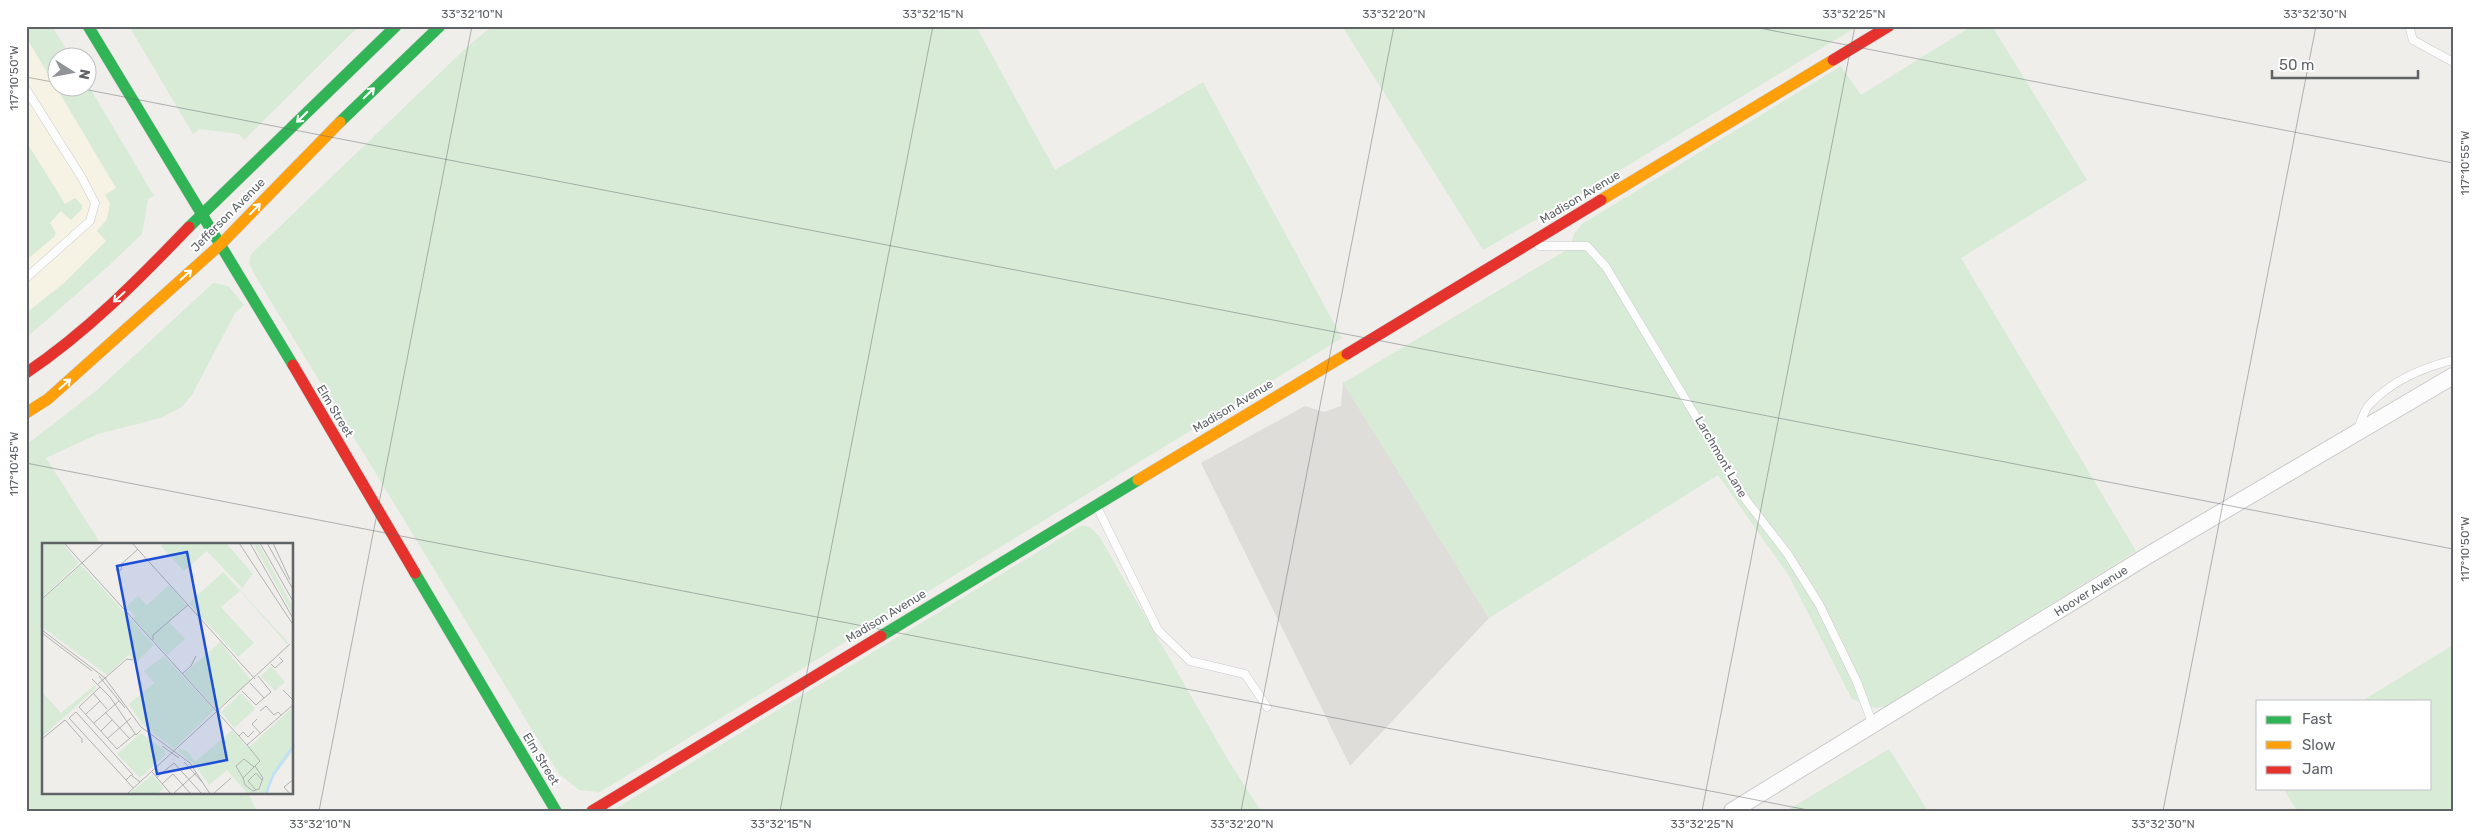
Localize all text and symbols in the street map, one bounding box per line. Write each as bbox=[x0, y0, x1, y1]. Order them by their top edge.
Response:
text: 33°32'10"N bbox=[441, 7, 503, 21]
text: 33°32'15"N bbox=[902, 7, 964, 21]
text: 33°32'20"N bbox=[1362, 7, 1426, 21]
text: 33°32'25"N bbox=[1823, 7, 1885, 21]
text: 33°32'30"N bbox=[2283, 7, 2347, 21]
text: 117°10'50"W bbox=[7, 45, 21, 111]
north arrow bbox=[48, 48, 98, 98]
scale bar bbox=[2272, 48, 2418, 80]
text: 50 m bbox=[2279, 56, 2314, 74]
text: N bbox=[75, 68, 94, 81]
one-way arrow bbox=[363, 87, 375, 99]
one-way arrow bbox=[295, 111, 308, 123]
text: 117°10'55"W bbox=[2458, 130, 2472, 195]
street label: Madison Avenue bbox=[1537, 167, 1623, 226]
street label: Jefferson Avenue bbox=[188, 175, 268, 255]
one-way arrow bbox=[249, 202, 261, 215]
one-way arrow bbox=[179, 269, 192, 281]
one-way arrow bbox=[112, 291, 125, 303]
street label: Madison Avenue bbox=[1190, 376, 1276, 435]
one-way arrow bbox=[58, 378, 71, 390]
street label: Elm Street bbox=[314, 382, 356, 440]
street label: Larchmont Lane bbox=[1692, 414, 1750, 500]
text: 117°10'45"W bbox=[7, 431, 21, 496]
text: 117°10'50"W bbox=[2458, 516, 2472, 582]
inset map bbox=[42, 543, 294, 794]
street label: Hoover Avenue bbox=[2052, 563, 2131, 619]
street label: Madison Avenue bbox=[843, 586, 929, 645]
legend bbox=[2256, 700, 2432, 790]
text: Fast bbox=[2302, 710, 2332, 728]
street label: Elm Street bbox=[520, 730, 562, 788]
text: Slow bbox=[2302, 736, 2335, 754]
text: Jam bbox=[2302, 760, 2333, 778]
text: 33°32'10"N bbox=[289, 817, 351, 831]
text: 33°32'15"N bbox=[750, 817, 812, 831]
text: 33°32'20"N bbox=[1210, 817, 1274, 831]
text: 33°32'25"N bbox=[1671, 817, 1733, 831]
text: 33°32'30"N bbox=[2131, 817, 2195, 831]

